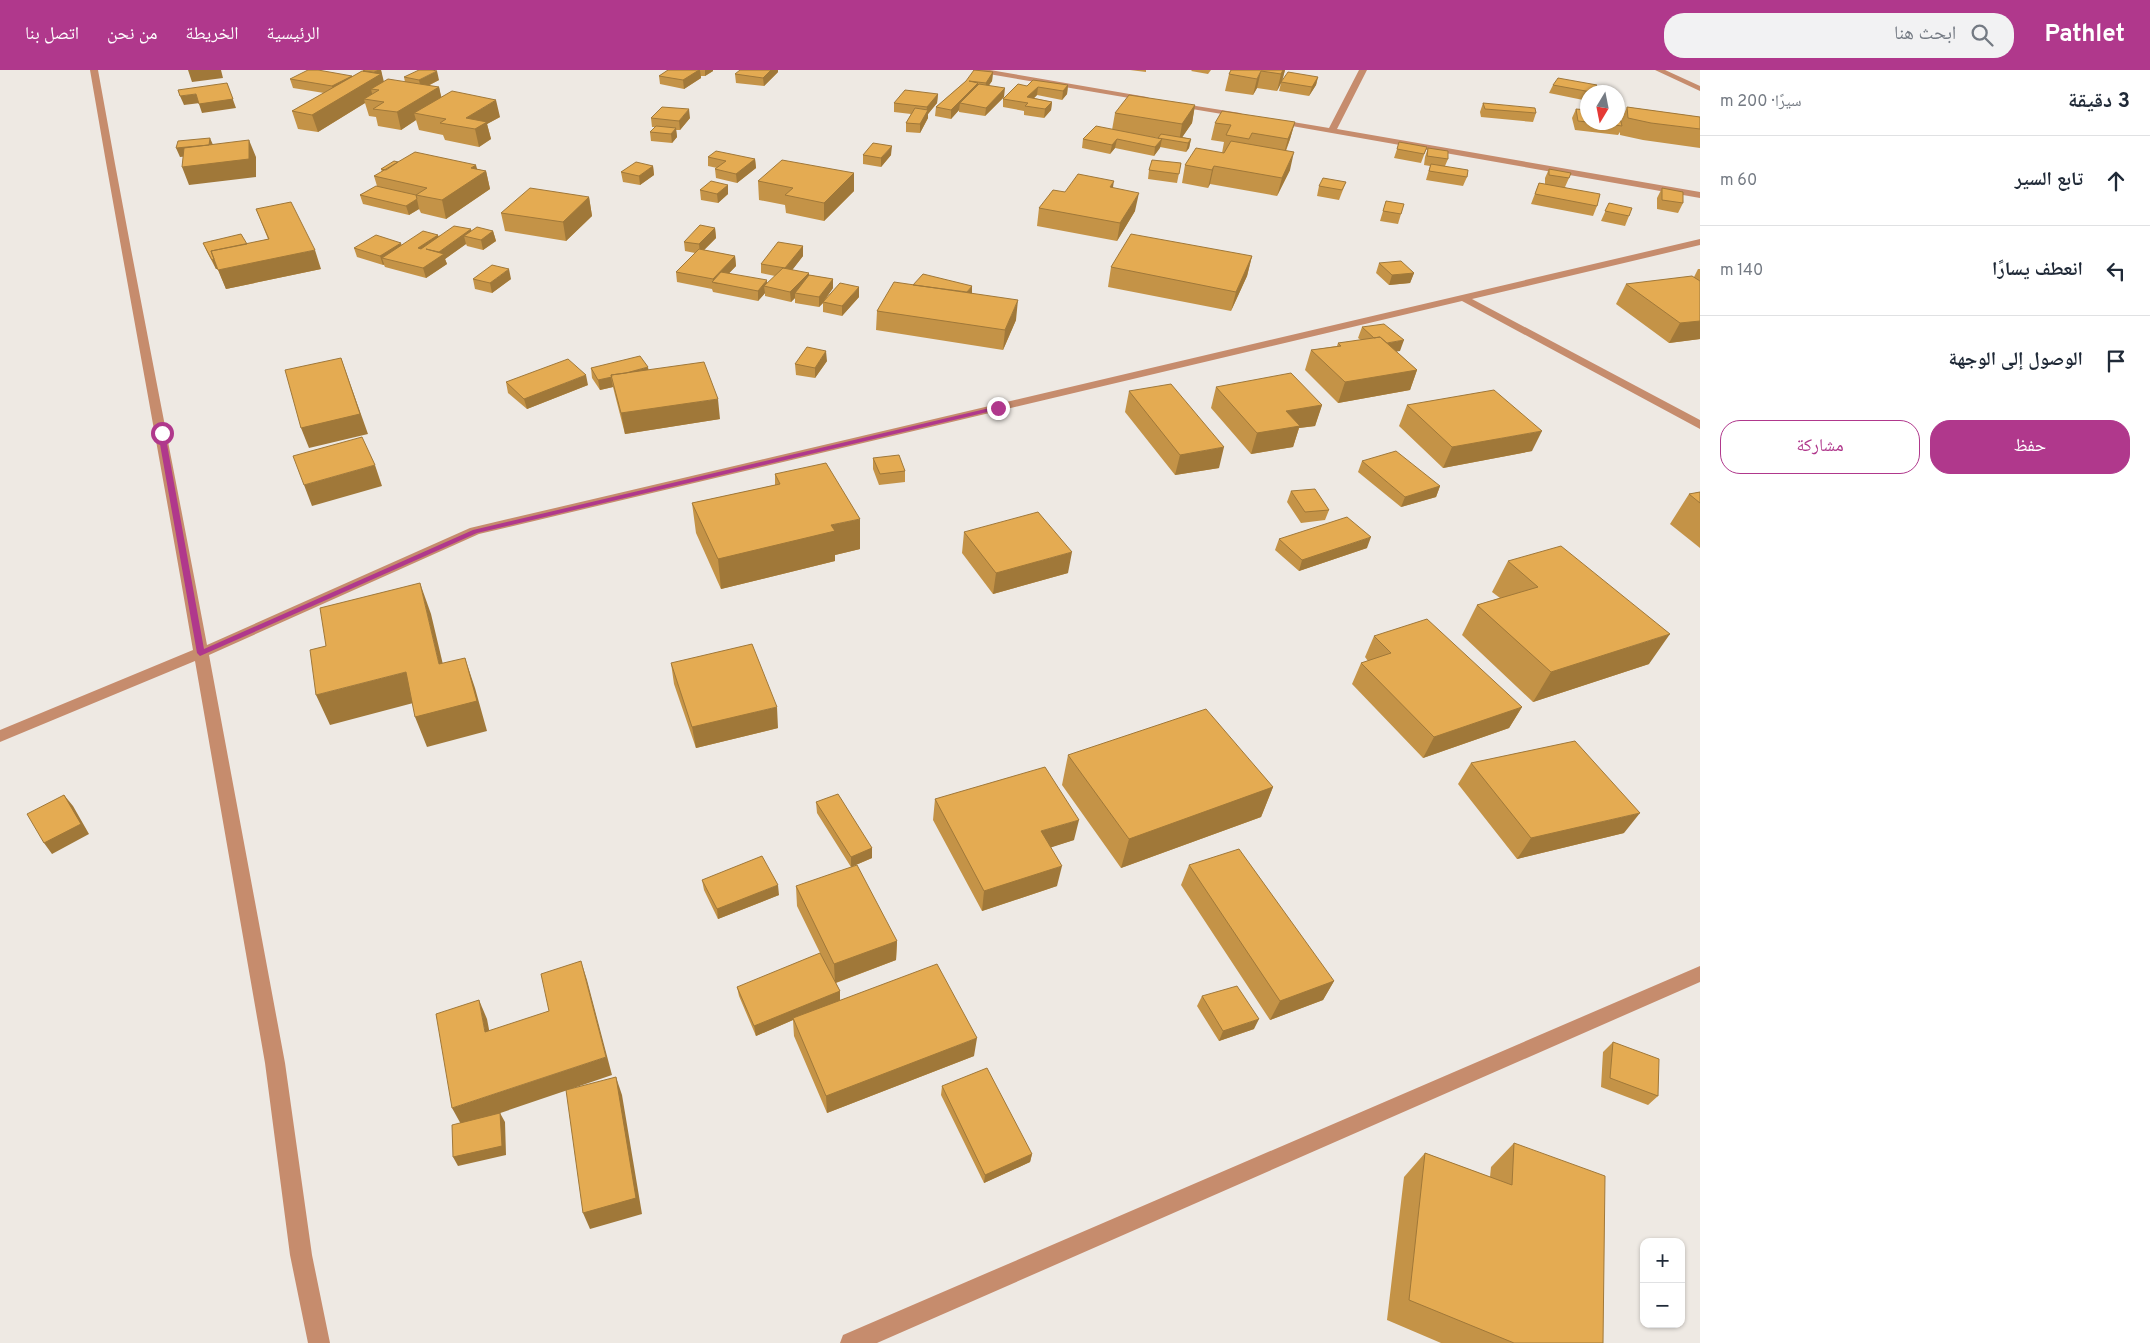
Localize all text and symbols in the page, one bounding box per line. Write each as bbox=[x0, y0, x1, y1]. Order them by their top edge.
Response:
search box bbox=[1664, 13, 2014, 58]
text: Pathlet bbox=[2044, 20, 2125, 50]
icon: search bbox=[1968, 21, 1996, 49]
text: ابحث هنا bbox=[1894, 22, 1956, 46]
text: اتصل بنا bbox=[25, 23, 79, 46]
text: من نحن bbox=[107, 23, 158, 46]
text: الخريطة bbox=[186, 23, 239, 46]
text: الرئيسية bbox=[267, 23, 320, 46]
north arrow bbox=[1580, 85, 1625, 130]
text: 3 دقيقة bbox=[2068, 88, 2130, 115]
text: سيرًا · 200 m bbox=[1720, 92, 1802, 112]
icon: ahead bbox=[2102, 167, 2130, 195]
text: تابع السير bbox=[2015, 168, 2083, 192]
text: 60 m bbox=[1720, 171, 1757, 191]
icon: left bbox=[2102, 257, 2130, 285]
text: انعطف يسارًا bbox=[1992, 258, 2083, 282]
text: 140 m bbox=[1720, 261, 1763, 281]
icon: arrive bbox=[2102, 347, 2130, 375]
text: الوصول إلى الوجهة bbox=[1949, 348, 2083, 372]
route end bbox=[987, 397, 1010, 420]
button: مشاركة bbox=[1720, 420, 1920, 474]
button: حفظ bbox=[1930, 420, 2130, 474]
route start bbox=[151, 422, 174, 445]
map controls bbox=[1640, 1238, 1685, 1328]
button: + bbox=[1640, 1238, 1685, 1283]
button: − bbox=[1640, 1283, 1685, 1328]

